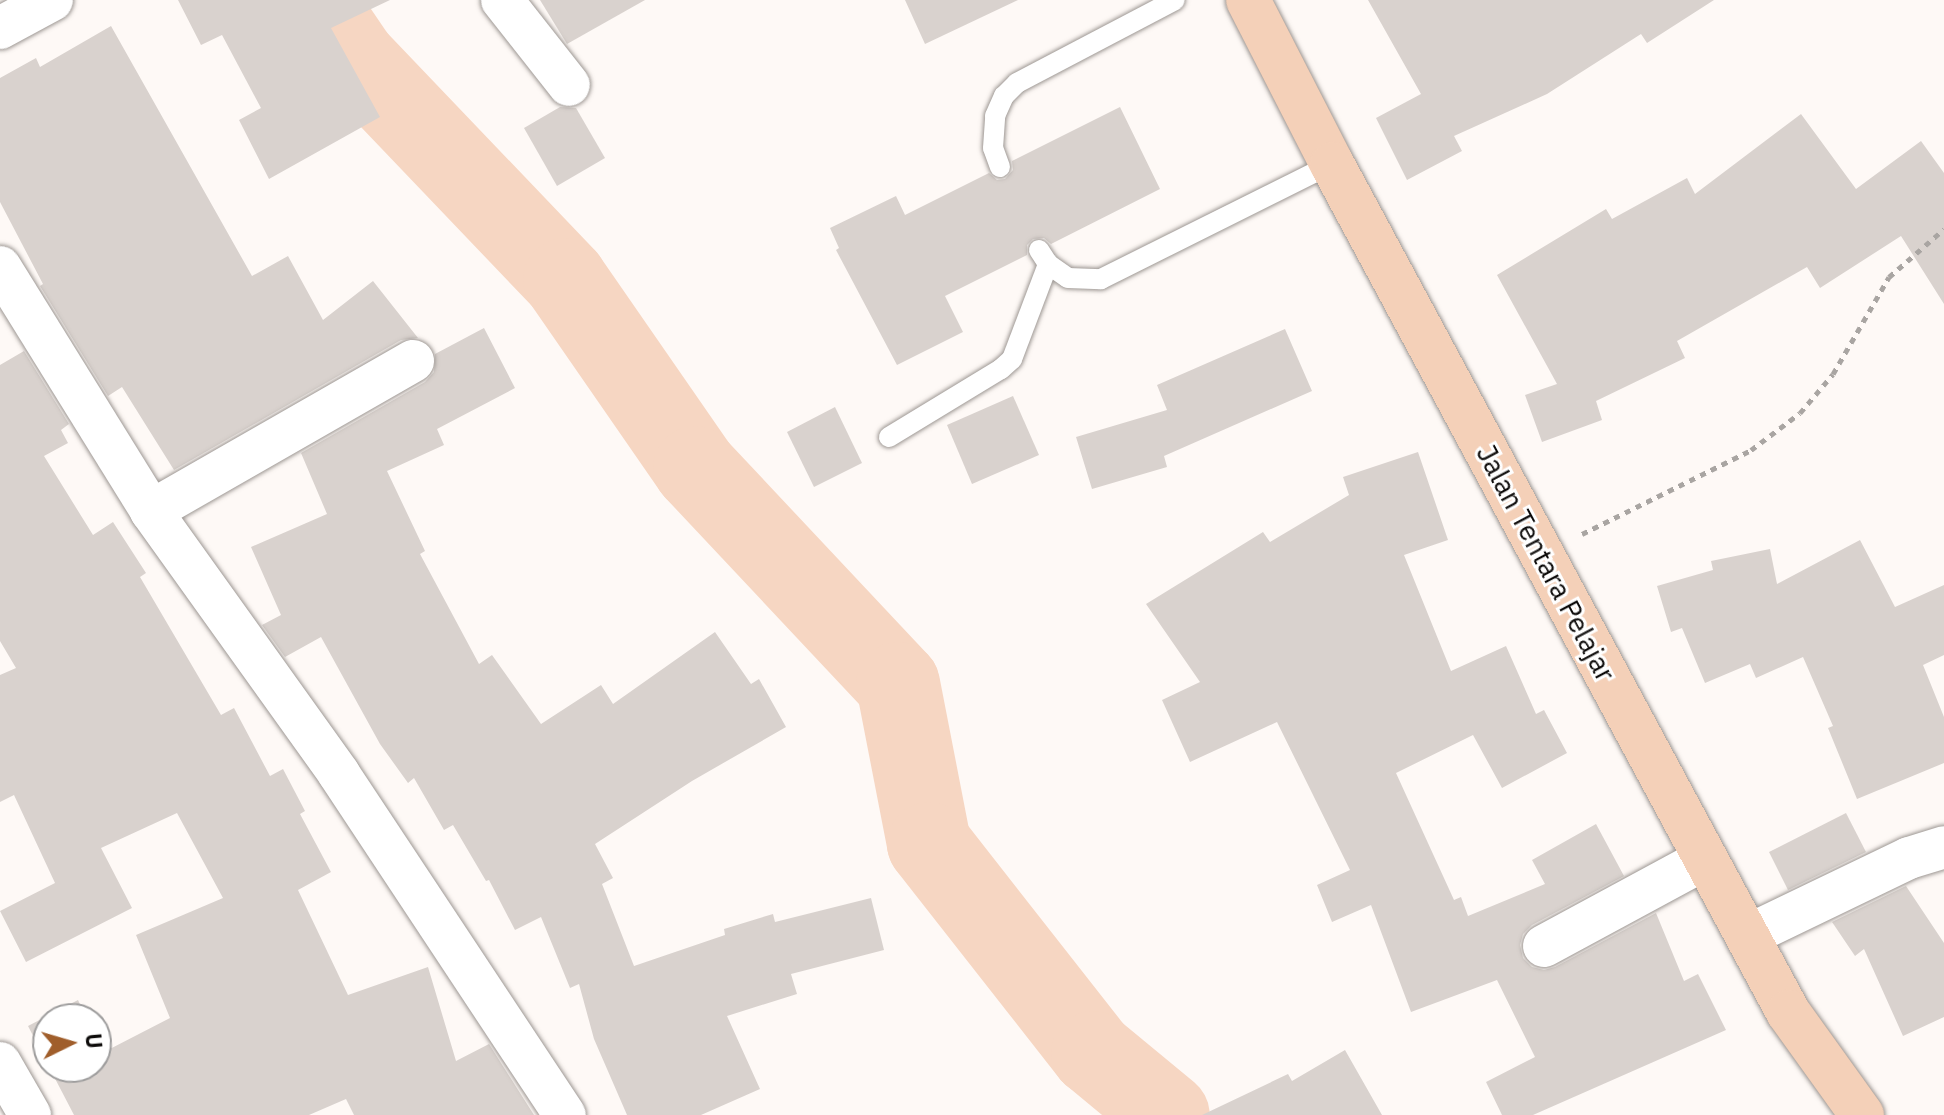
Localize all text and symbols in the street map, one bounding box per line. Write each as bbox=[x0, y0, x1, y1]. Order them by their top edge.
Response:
street label: Jalan Tentara Pelajar bbox=[1469, 439, 1623, 687]
north arrow bbox=[32, 1003, 112, 1083]
text: U bbox=[79, 1032, 110, 1050]

